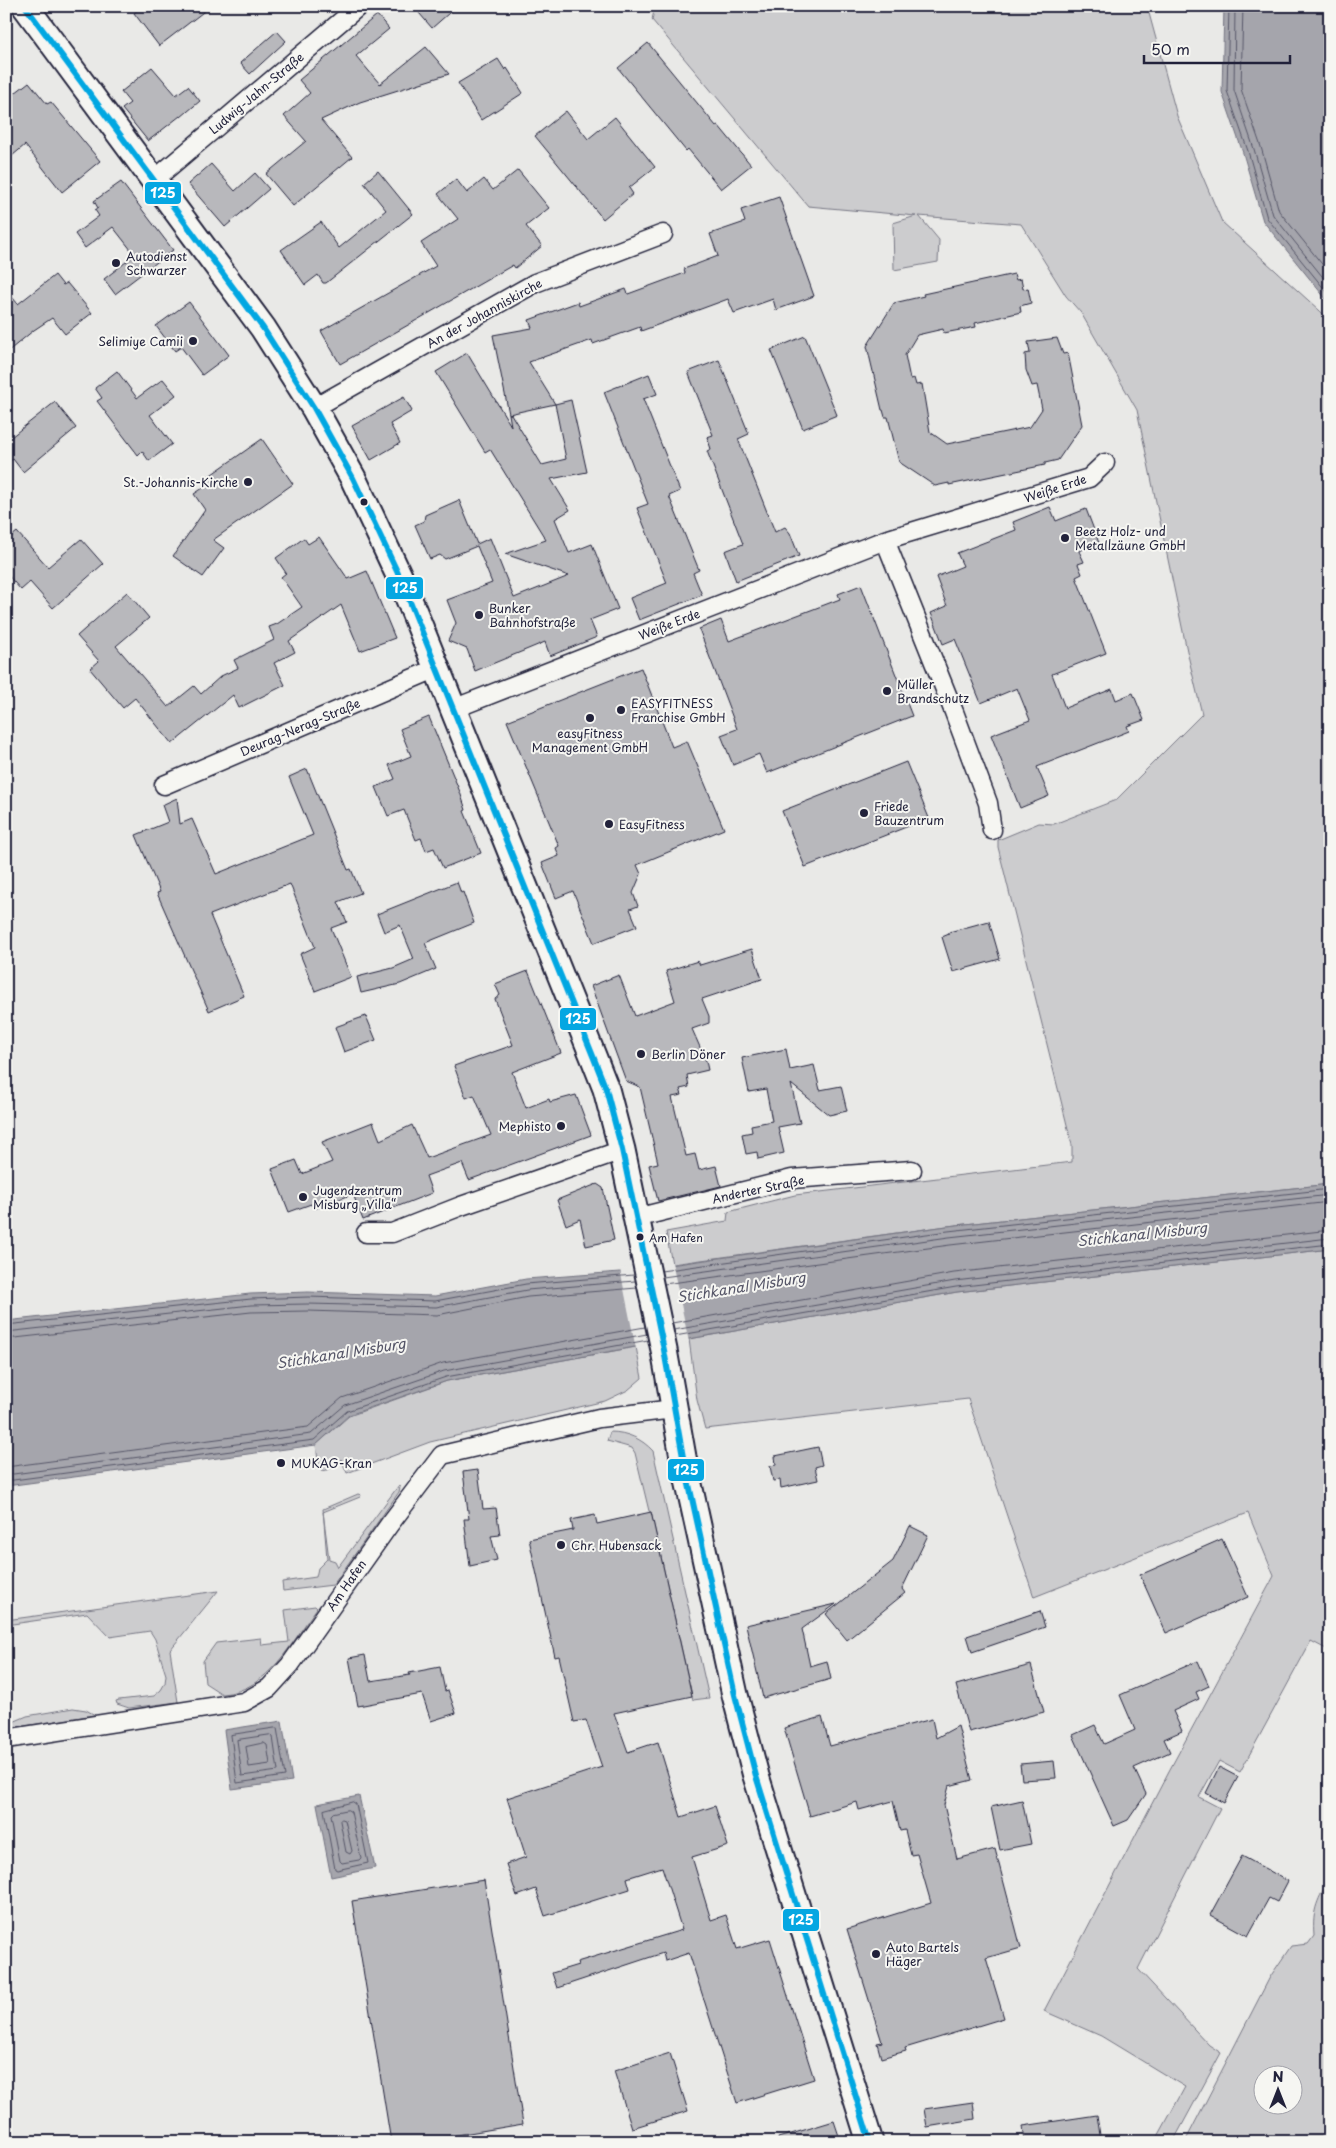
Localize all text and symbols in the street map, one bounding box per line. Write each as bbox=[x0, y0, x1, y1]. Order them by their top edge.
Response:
scale bar bbox=[1144, 32, 1290, 64]
text: 50 m bbox=[1151, 37, 1190, 60]
street label: Ludwig-Jahn-Straße bbox=[205, 48, 307, 138]
line badge: 125 bbox=[144, 181, 182, 205]
text: 125 bbox=[150, 182, 176, 203]
place label: Autodienst Schwarzer bbox=[126, 247, 187, 279]
marker: Autodienst Schwarzer bbox=[110, 257, 122, 269]
street label: An der Johanniskirche bbox=[423, 274, 545, 352]
place label: Selimiye Camii bbox=[98, 332, 183, 350]
marker: Selimiye Camii bbox=[187, 335, 199, 347]
street label: Weiße Erde bbox=[1022, 469, 1088, 507]
place label: St.-Johannis-Kirche bbox=[123, 473, 238, 491]
marker: St.-Johannis-Kirche bbox=[242, 476, 254, 488]
unlabelled marker bbox=[359, 497, 369, 507]
place label: Beetz Holz- und Metallzäune GmbH bbox=[1075, 522, 1186, 554]
marker: Beetz Holz- und Metallzäune GmbH bbox=[1059, 532, 1071, 544]
line badge: 125 bbox=[385, 576, 424, 600]
text: 125 bbox=[392, 577, 418, 598]
place label: Bunker Bahnhofstraße bbox=[489, 599, 576, 631]
street label: Weiße Erde bbox=[636, 604, 702, 644]
marker: Bunker Bahnhofstraße bbox=[473, 609, 485, 621]
place label: Müller Brandschutz bbox=[897, 675, 969, 707]
marker: Müller Brandschutz bbox=[881, 685, 893, 697]
street label: Deurag-Nerag-Straße bbox=[237, 694, 363, 760]
place label: EASYFITNESS Franchise GmbH bbox=[631, 694, 726, 726]
marker: EASYFITNESS Franchise GmbH bbox=[615, 704, 627, 716]
marker: easyFitness Management GmbH bbox=[584, 712, 596, 724]
place label: easyFitness Management GmbH bbox=[532, 724, 648, 756]
place label: Friede Bauzentrum bbox=[874, 797, 944, 829]
marker: Friede Bauzentrum bbox=[858, 807, 870, 819]
place label: EasyFitness bbox=[619, 815, 685, 833]
marker: EasyFitness bbox=[603, 818, 615, 830]
line badge: 125 bbox=[559, 1007, 597, 1031]
text: 125 bbox=[565, 1008, 591, 1029]
place label: Berlin Döner bbox=[651, 1045, 726, 1063]
marker: Berlin Döner bbox=[635, 1048, 647, 1060]
place label: Mephisto bbox=[499, 1117, 551, 1135]
marker: Mephisto bbox=[555, 1120, 567, 1132]
street label: Anderter Straße bbox=[710, 1170, 806, 1208]
place label: Jugendzentrum Misburg „Villa“ bbox=[313, 1181, 402, 1213]
marker: Jugendzentrum Misburg „Villa“ bbox=[297, 1191, 309, 1203]
water label: Stichkanal Misburg bbox=[1076, 1217, 1209, 1251]
place label: Am Hafen bbox=[649, 1229, 703, 1246]
marker: Am Hafen bbox=[635, 1232, 645, 1242]
water label: Stichkanal Misburg bbox=[675, 1266, 808, 1308]
water label: Stichkanal Misburg bbox=[275, 1332, 408, 1374]
place label: MUKAG-Kran bbox=[291, 1454, 372, 1472]
marker: MUKAG-Kran bbox=[275, 1457, 287, 1469]
line badge: 125 bbox=[667, 1458, 705, 1482]
text: 125 bbox=[673, 1459, 699, 1480]
place label: Chr. Hubensack bbox=[571, 1536, 661, 1554]
marker: Chr. Hubensack bbox=[555, 1539, 567, 1551]
street label: Am Hafen bbox=[322, 1556, 370, 1614]
line badge: 125 bbox=[782, 1908, 820, 1932]
text: 125 bbox=[788, 1909, 814, 1930]
place label: Auto Bartels Häger bbox=[886, 1938, 959, 1970]
marker: Auto Bartels Häger bbox=[870, 1948, 882, 1960]
north arrow bbox=[1254, 2066, 1304, 2116]
text: N bbox=[1272, 2066, 1284, 2087]

